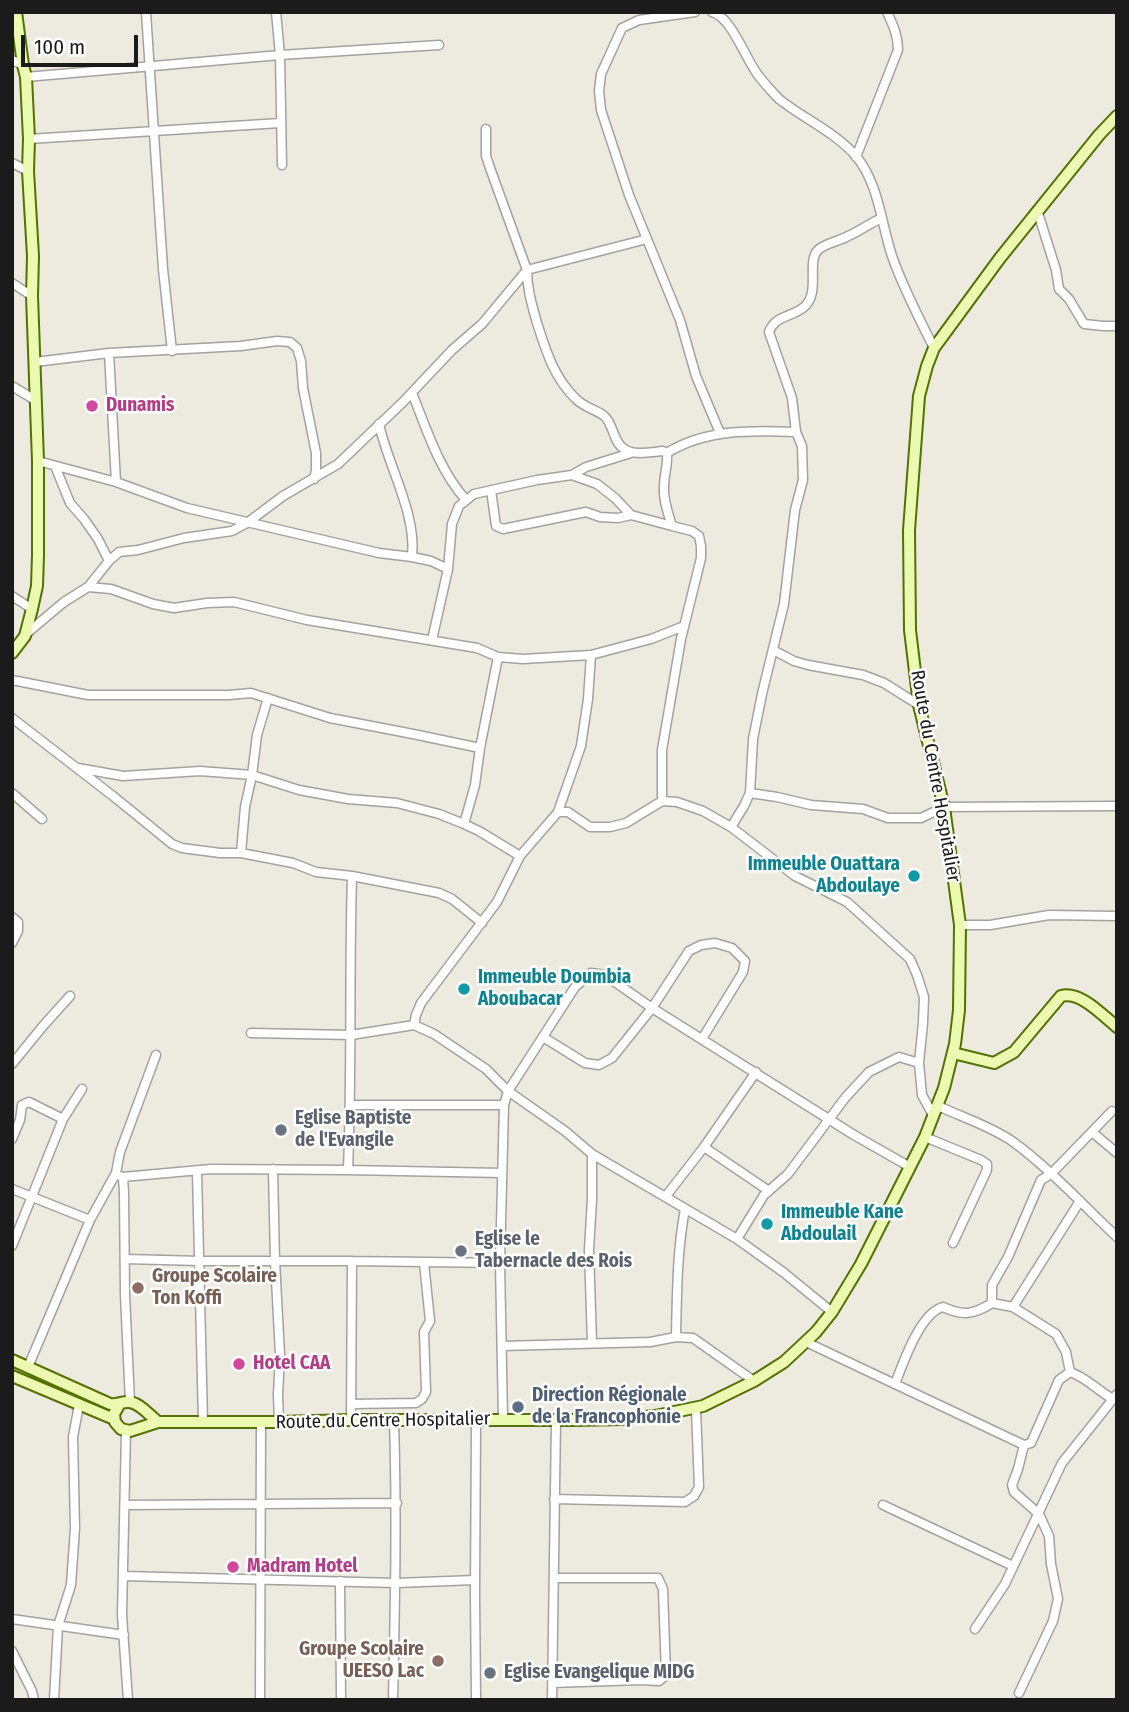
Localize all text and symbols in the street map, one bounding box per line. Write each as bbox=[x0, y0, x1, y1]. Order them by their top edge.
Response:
scale bar bbox=[24, 21, 142, 65]
text: 100 m bbox=[34, 34, 85, 60]
place label: Dunamis bbox=[106, 395, 174, 417]
marker: Dunamis bbox=[84, 398, 100, 414]
street label: Route du Centre Hospitalier bbox=[905, 668, 965, 884]
place label: Immeuble Ouattara Abdoulaye bbox=[748, 854, 900, 898]
marker: Immeuble Ouattara Abdoulaye bbox=[906, 868, 922, 884]
place label: Immeuble Doumbia Aboubacar bbox=[478, 967, 631, 1011]
marker: Immeuble Doumbia Aboubacar bbox=[456, 981, 472, 997]
place label: Eglise Baptiste de l'Evangile bbox=[295, 1108, 411, 1152]
marker: Eglise Baptiste de l'Evangile bbox=[273, 1122, 289, 1138]
place label: Immeuble Kane Abdoulail bbox=[781, 1202, 903, 1246]
marker: Immeuble Kane Abdoulail bbox=[759, 1216, 775, 1232]
place label: Eglise le Tabernacle des Rois bbox=[475, 1229, 632, 1273]
marker: Eglise le Tabernacle des Rois bbox=[453, 1243, 469, 1259]
place label: Groupe Scolaire Ton Koffi bbox=[152, 1266, 277, 1310]
marker: Groupe Scolaire Ton Koffi bbox=[130, 1280, 146, 1296]
place label: Hotel CAA bbox=[253, 1353, 330, 1375]
marker: Hotel CAA bbox=[231, 1356, 247, 1372]
place label: Direction Régionale de la Francophonie bbox=[532, 1385, 687, 1429]
marker: Direction Régionale de la Francophonie bbox=[510, 1399, 526, 1415]
street label: Route du Centre Hospitalier bbox=[275, 1408, 491, 1434]
place label: Madram Hotel bbox=[247, 1556, 358, 1578]
marker: Madram Hotel bbox=[225, 1559, 241, 1575]
place label: Groupe Scolaire UEESO Lac bbox=[299, 1639, 424, 1683]
marker: Groupe Scolaire UEESO Lac bbox=[430, 1653, 446, 1669]
place label: Eglise Evangelique MIDG bbox=[504, 1662, 695, 1684]
marker: Eglise Evangelique MIDG bbox=[482, 1665, 498, 1681]

